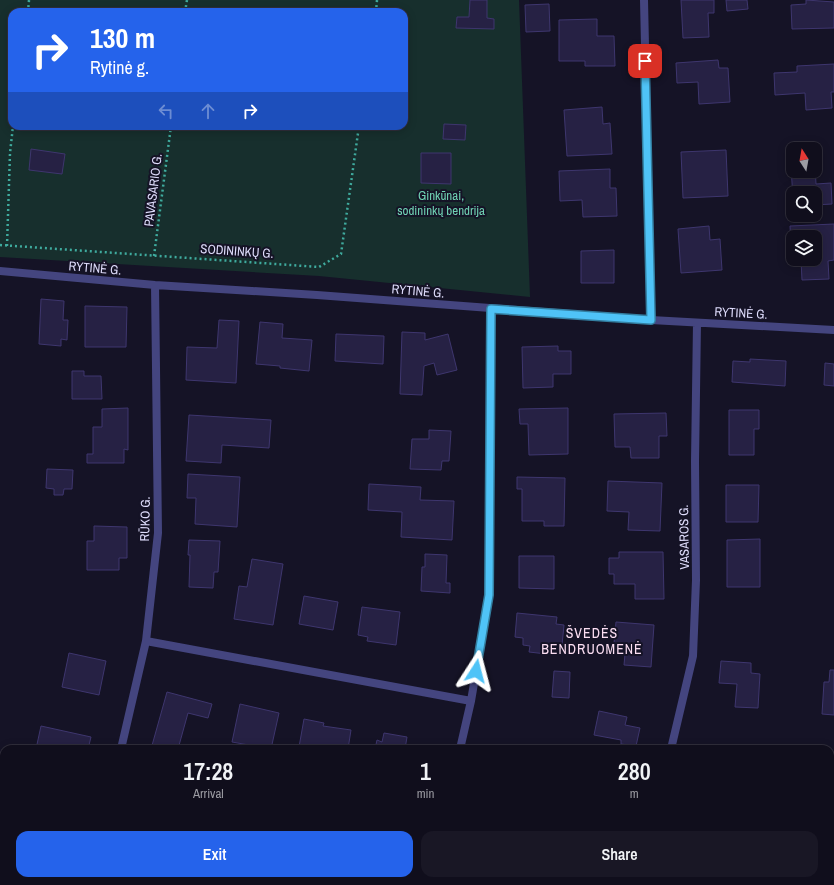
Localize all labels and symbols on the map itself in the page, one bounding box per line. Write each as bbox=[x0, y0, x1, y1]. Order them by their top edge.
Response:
pin bbox=[628, 44, 662, 78]
north arrow bbox=[786, 142, 822, 178]
street label: PAVASARIO G. bbox=[140, 152, 166, 228]
park label: Ginkūnai, sodininkų bendrija bbox=[397, 187, 485, 219]
street label: SODININKŲ G. bbox=[200, 240, 274, 262]
street label: RYTINĖ G. bbox=[68, 257, 122, 279]
street label: RYTINĖ G. bbox=[391, 280, 445, 302]
street label: RYTINĖ G. bbox=[714, 303, 768, 323]
street label: RŪKO G. bbox=[136, 496, 154, 542]
street label: VASAROS G. bbox=[675, 504, 693, 570]
district label: ŠVEDĖS BENDRUOMENĖ bbox=[541, 624, 643, 658]
position arrow bbox=[455, 650, 497, 692]

